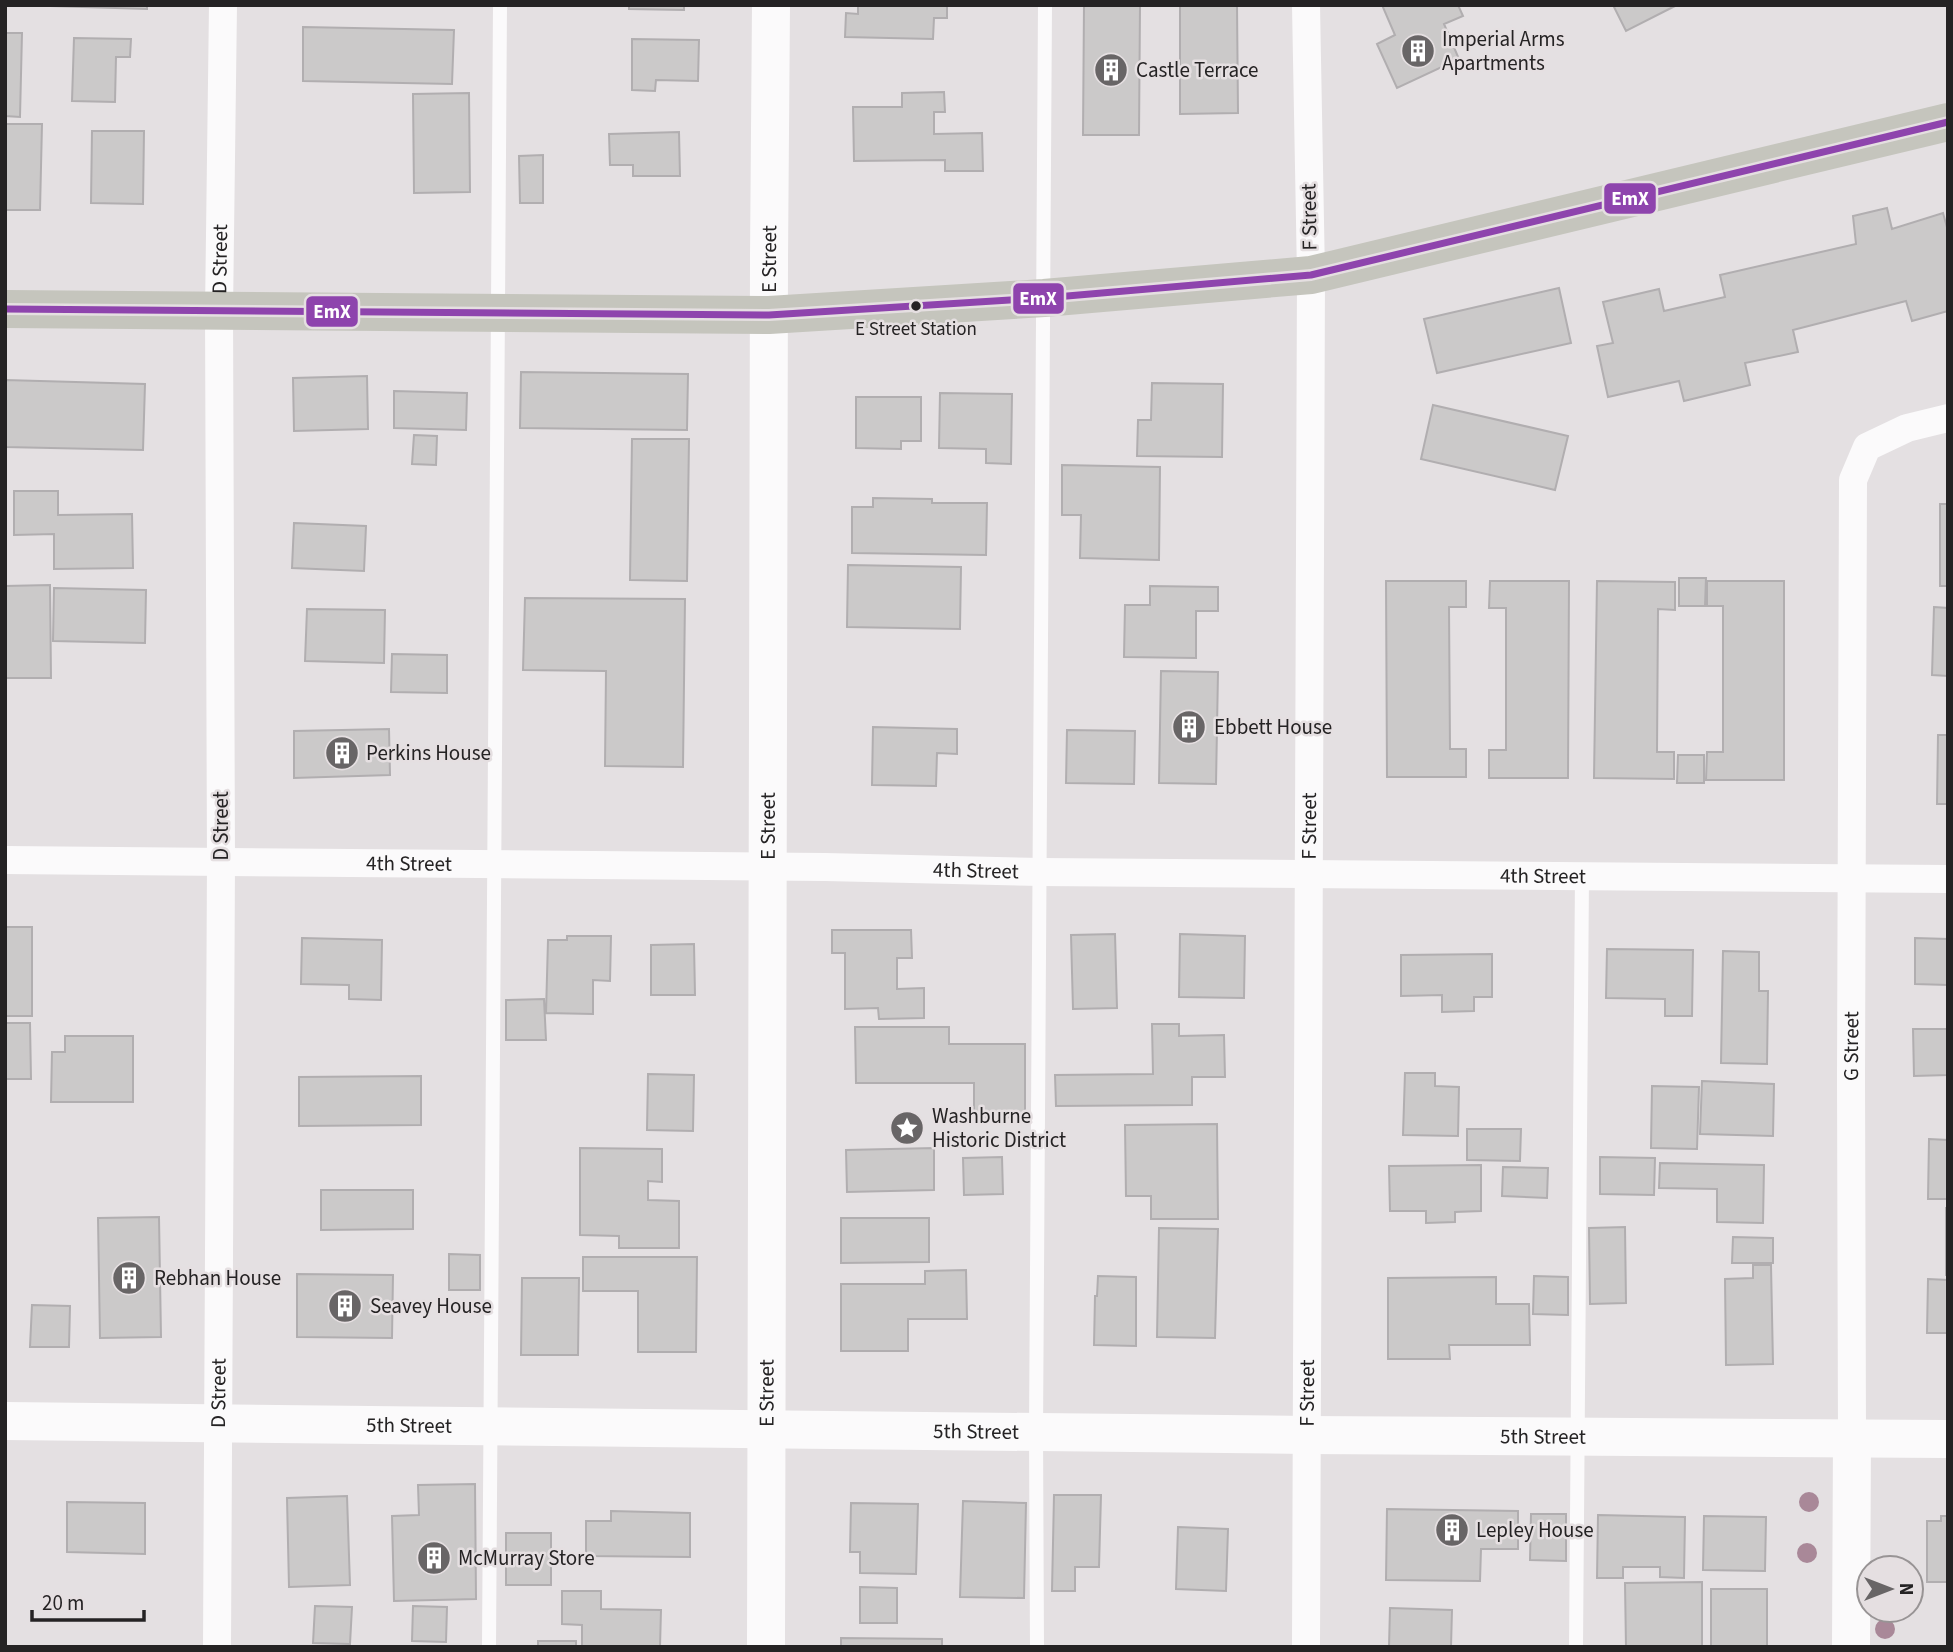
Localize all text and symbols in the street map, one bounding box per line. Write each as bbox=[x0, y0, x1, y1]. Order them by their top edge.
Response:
place label: Imperial Arms Apartments bbox=[1442, 24, 1565, 78]
building icon: Imperial Arms Apartments bbox=[1399, 32, 1437, 70]
building icon: Castle Terrace bbox=[1092, 51, 1130, 89]
place label: Castle Terrace bbox=[1136, 55, 1259, 85]
line badge: EmX bbox=[1603, 182, 1657, 215]
street label: F Street bbox=[1293, 183, 1325, 251]
text: EmX bbox=[1611, 186, 1649, 213]
street label: D Street bbox=[204, 224, 235, 294]
street label: E Street bbox=[754, 225, 784, 293]
line badge: EmX bbox=[1012, 282, 1065, 315]
text: EmX bbox=[1019, 286, 1057, 313]
line badge: EmX bbox=[305, 295, 359, 328]
text: EmX bbox=[313, 299, 351, 326]
marker: E Street Station bbox=[909, 299, 923, 313]
place label: E Street Station bbox=[855, 316, 977, 343]
building icon: Ebbett House bbox=[1170, 708, 1208, 746]
place label: Ebbett House bbox=[1214, 712, 1332, 742]
building icon: Perkins House bbox=[323, 734, 361, 772]
place label: Perkins House bbox=[366, 738, 491, 768]
street label: D Street bbox=[206, 791, 236, 861]
street label: E Street bbox=[753, 792, 783, 860]
street label: F Street bbox=[1294, 792, 1324, 860]
street label: 4th Street bbox=[366, 848, 452, 879]
street label: 4th Street bbox=[933, 855, 1019, 886]
street label: 4th Street bbox=[1500, 861, 1586, 891]
street label: G Street bbox=[1836, 1011, 1866, 1081]
place label: Washburne Historic District bbox=[932, 1101, 1066, 1155]
place icon: Washburne Historic District bbox=[888, 1109, 926, 1147]
building icon: Rebhan House bbox=[110, 1259, 148, 1297]
place label: Rebhan House bbox=[154, 1263, 281, 1293]
building icon: Seavey House bbox=[326, 1287, 364, 1325]
place label: Seavey House bbox=[370, 1291, 492, 1321]
street label: D Street bbox=[203, 1358, 233, 1428]
street label: E Street bbox=[751, 1359, 782, 1427]
street label: F Street bbox=[1292, 1359, 1322, 1427]
street label: 5th Street bbox=[366, 1410, 452, 1441]
street label: 5th Street bbox=[933, 1416, 1019, 1447]
street label: 5th Street bbox=[1500, 1421, 1586, 1452]
building icon: Lepley House bbox=[1433, 1511, 1471, 1549]
place label: Lepley House bbox=[1476, 1515, 1594, 1545]
building icon: McMurray Store bbox=[415, 1539, 453, 1577]
place label: McMurray Store bbox=[458, 1543, 595, 1573]
north arrow bbox=[1855, 1554, 1925, 1624]
scale bar bbox=[32, 1578, 144, 1622]
text: N bbox=[1892, 1583, 1919, 1595]
text: 20 m bbox=[42, 1588, 84, 1618]

